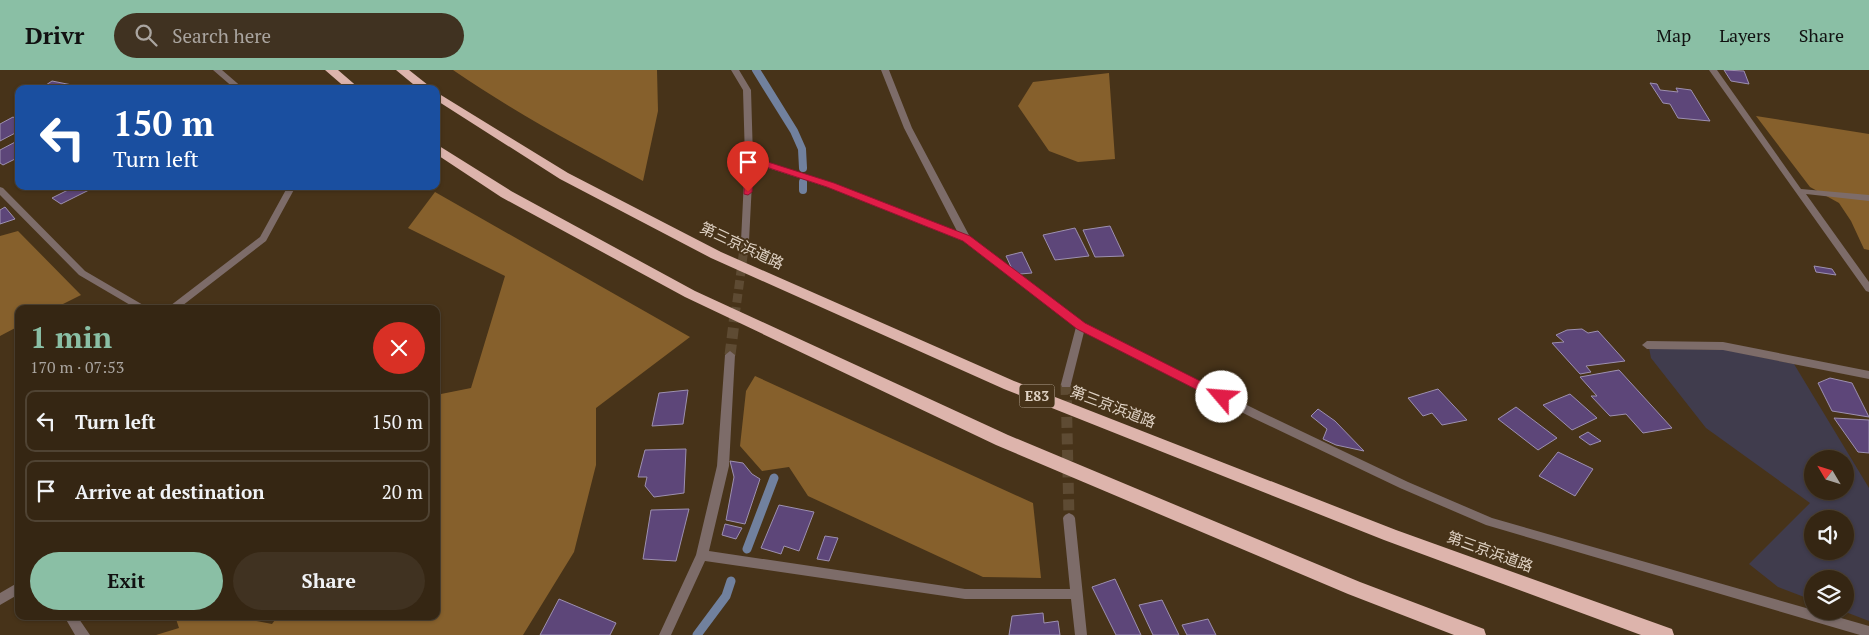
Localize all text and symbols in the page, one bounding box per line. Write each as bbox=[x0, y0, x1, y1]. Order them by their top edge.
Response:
search box bbox=[114, 13, 464, 58]
text: Drivr bbox=[25, 19, 84, 51]
icon: search bbox=[132, 21, 160, 49]
text: Search here bbox=[172, 23, 271, 48]
text: Map bbox=[1656, 23, 1691, 47]
text: Layers bbox=[1719, 23, 1771, 47]
text: Share bbox=[1799, 23, 1844, 47]
text: 150 m bbox=[113, 100, 214, 146]
icon: left bbox=[30, 105, 95, 170]
pin bbox=[727, 141, 769, 192]
text: Turn left bbox=[113, 144, 199, 173]
icon: arrive bbox=[734, 148, 762, 176]
street label: 第三京浜道路 bbox=[697, 217, 787, 273]
text: 1 min bbox=[30, 317, 112, 357]
button: close bbox=[373, 322, 425, 374]
text: 170 m · 07:53 bbox=[30, 356, 124, 378]
position arrow bbox=[1195, 370, 1247, 422]
street label: 第三京浜道路 bbox=[1068, 381, 1159, 432]
road number: E83 bbox=[1020, 384, 1054, 408]
icon: left bbox=[32, 407, 60, 435]
text: Turn left bbox=[75, 409, 156, 434]
text: 150 m bbox=[372, 409, 423, 434]
north arrow bbox=[1804, 450, 1854, 500]
map controls bbox=[1804, 450, 1854, 620]
icon: arrive bbox=[32, 477, 60, 505]
text: Arrive at destination bbox=[75, 479, 264, 504]
text: 20 m bbox=[382, 479, 423, 504]
button: sound bbox=[1804, 510, 1854, 560]
street label: 第三京浜道路 bbox=[1445, 526, 1536, 576]
button: Exit bbox=[30, 552, 223, 610]
button: Share bbox=[233, 552, 425, 610]
button: layers bbox=[1804, 570, 1854, 620]

